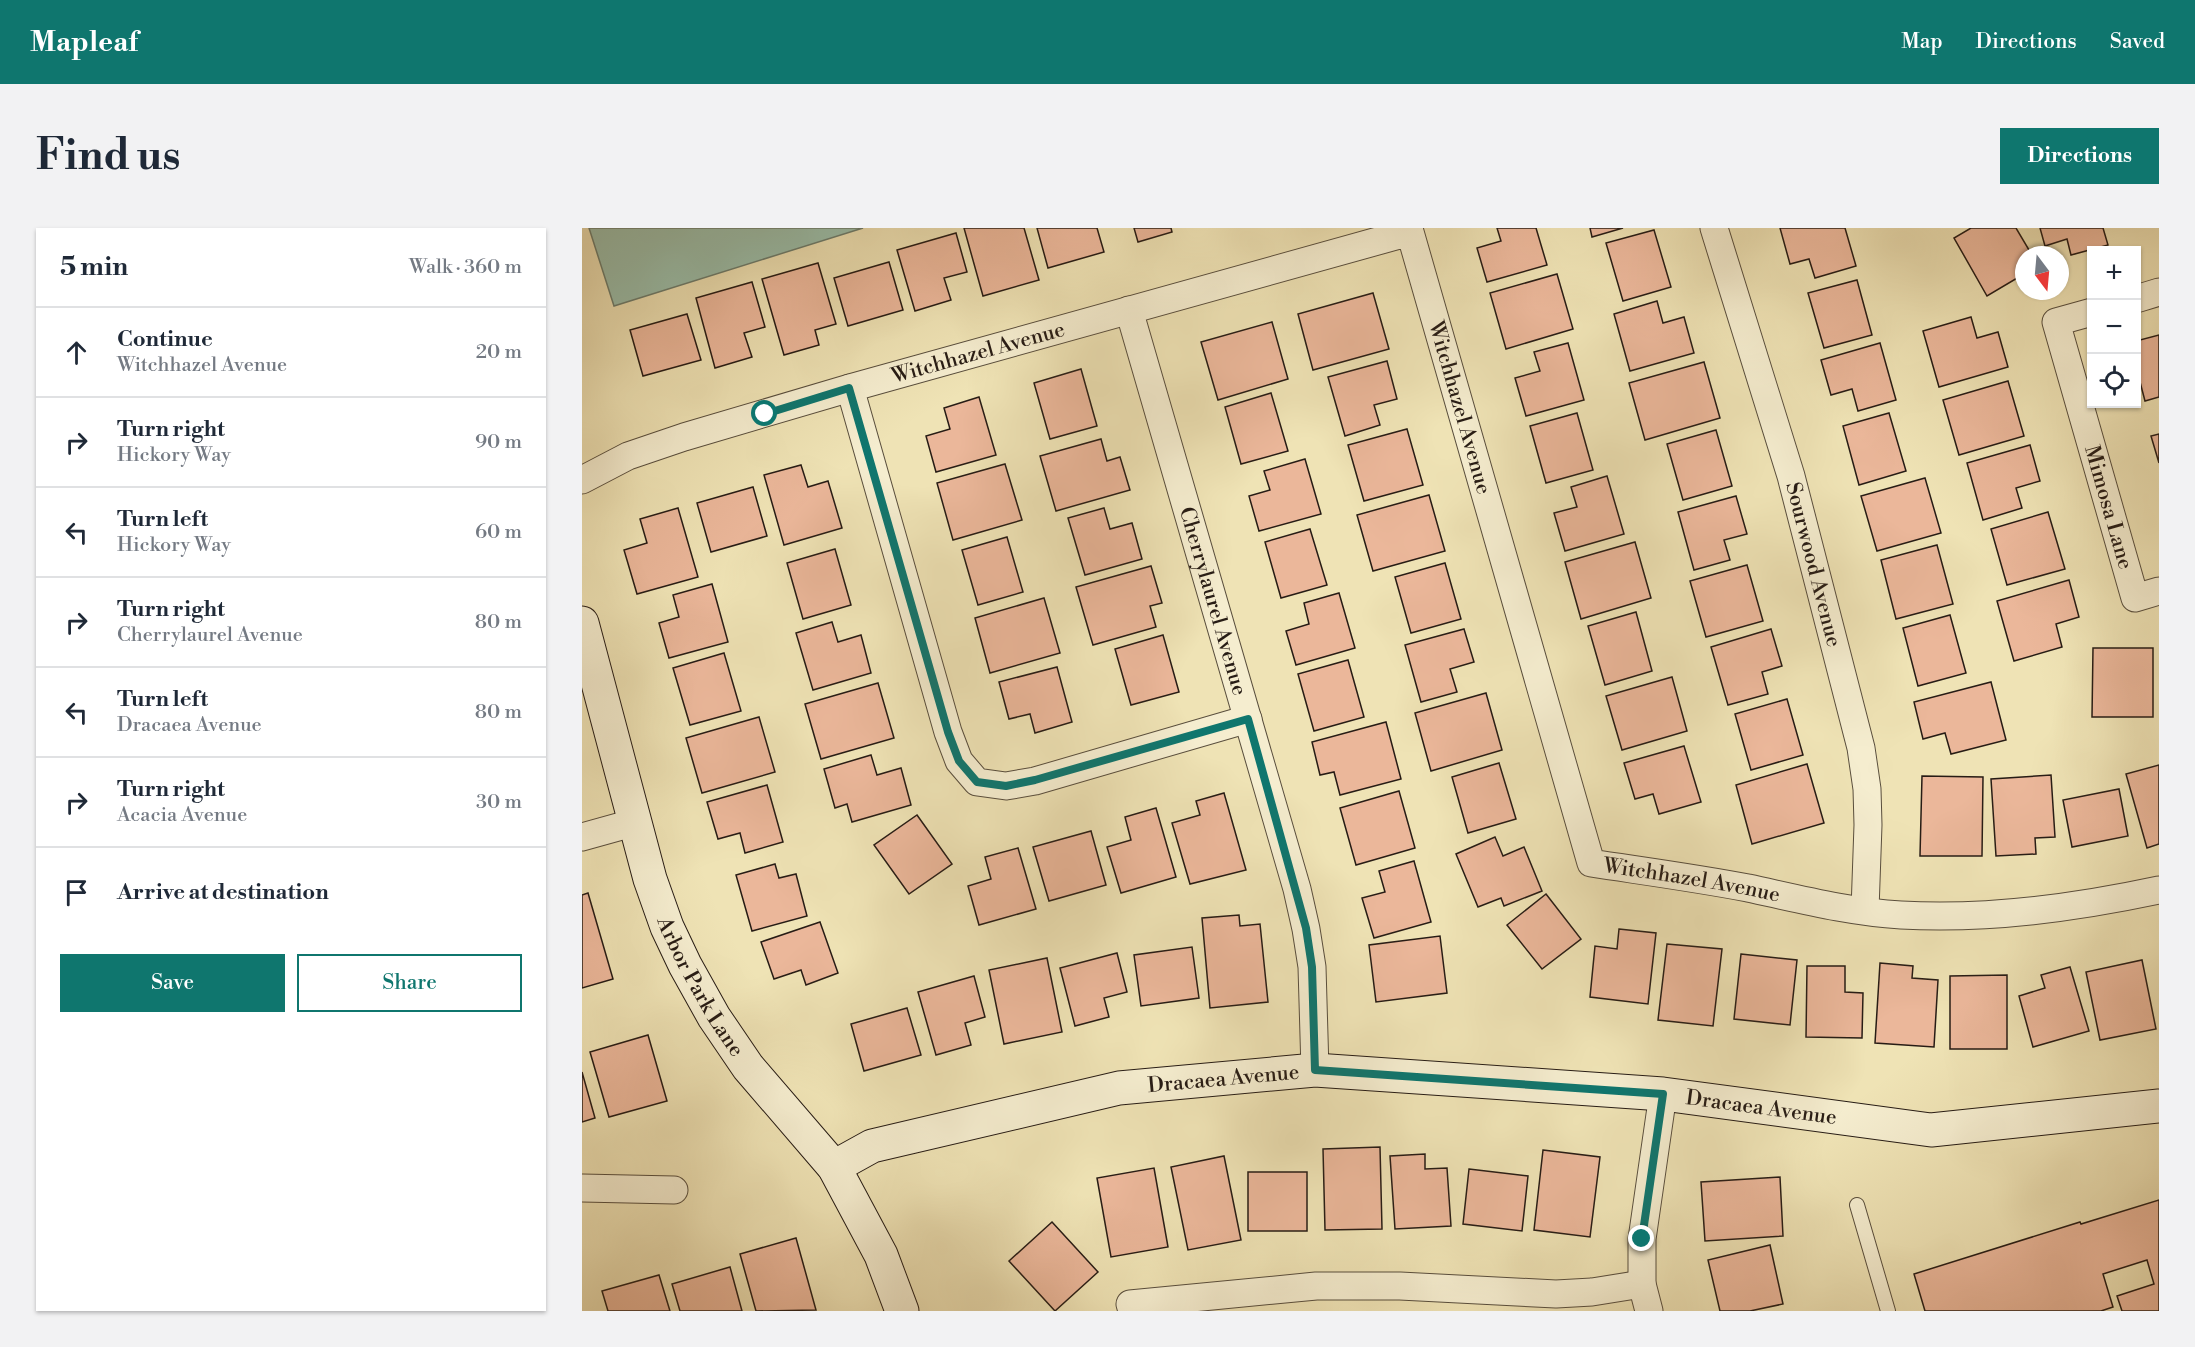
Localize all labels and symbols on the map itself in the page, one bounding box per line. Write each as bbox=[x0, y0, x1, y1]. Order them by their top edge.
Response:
north arrow bbox=[2015, 246, 2069, 300]
street label: Witchhazel Avenue bbox=[888, 317, 1068, 390]
street label: Witchhazel Avenue bbox=[1422, 317, 1497, 497]
route start bbox=[751, 400, 777, 426]
street label: Mimosa Lane bbox=[2078, 443, 2138, 572]
street label: Sourwood Avenue bbox=[1779, 480, 1846, 650]
street label: Cherrylaurel Avenue bbox=[1173, 504, 1252, 699]
street label: Witchhazel Avenue bbox=[1600, 853, 1782, 909]
street label: Arbor Park Lane bbox=[650, 913, 749, 1062]
street label: Dracaea Avenue bbox=[1147, 1060, 1300, 1099]
street label: Dracaea Avenue bbox=[1684, 1085, 1838, 1131]
route end bbox=[1628, 1225, 1654, 1251]

